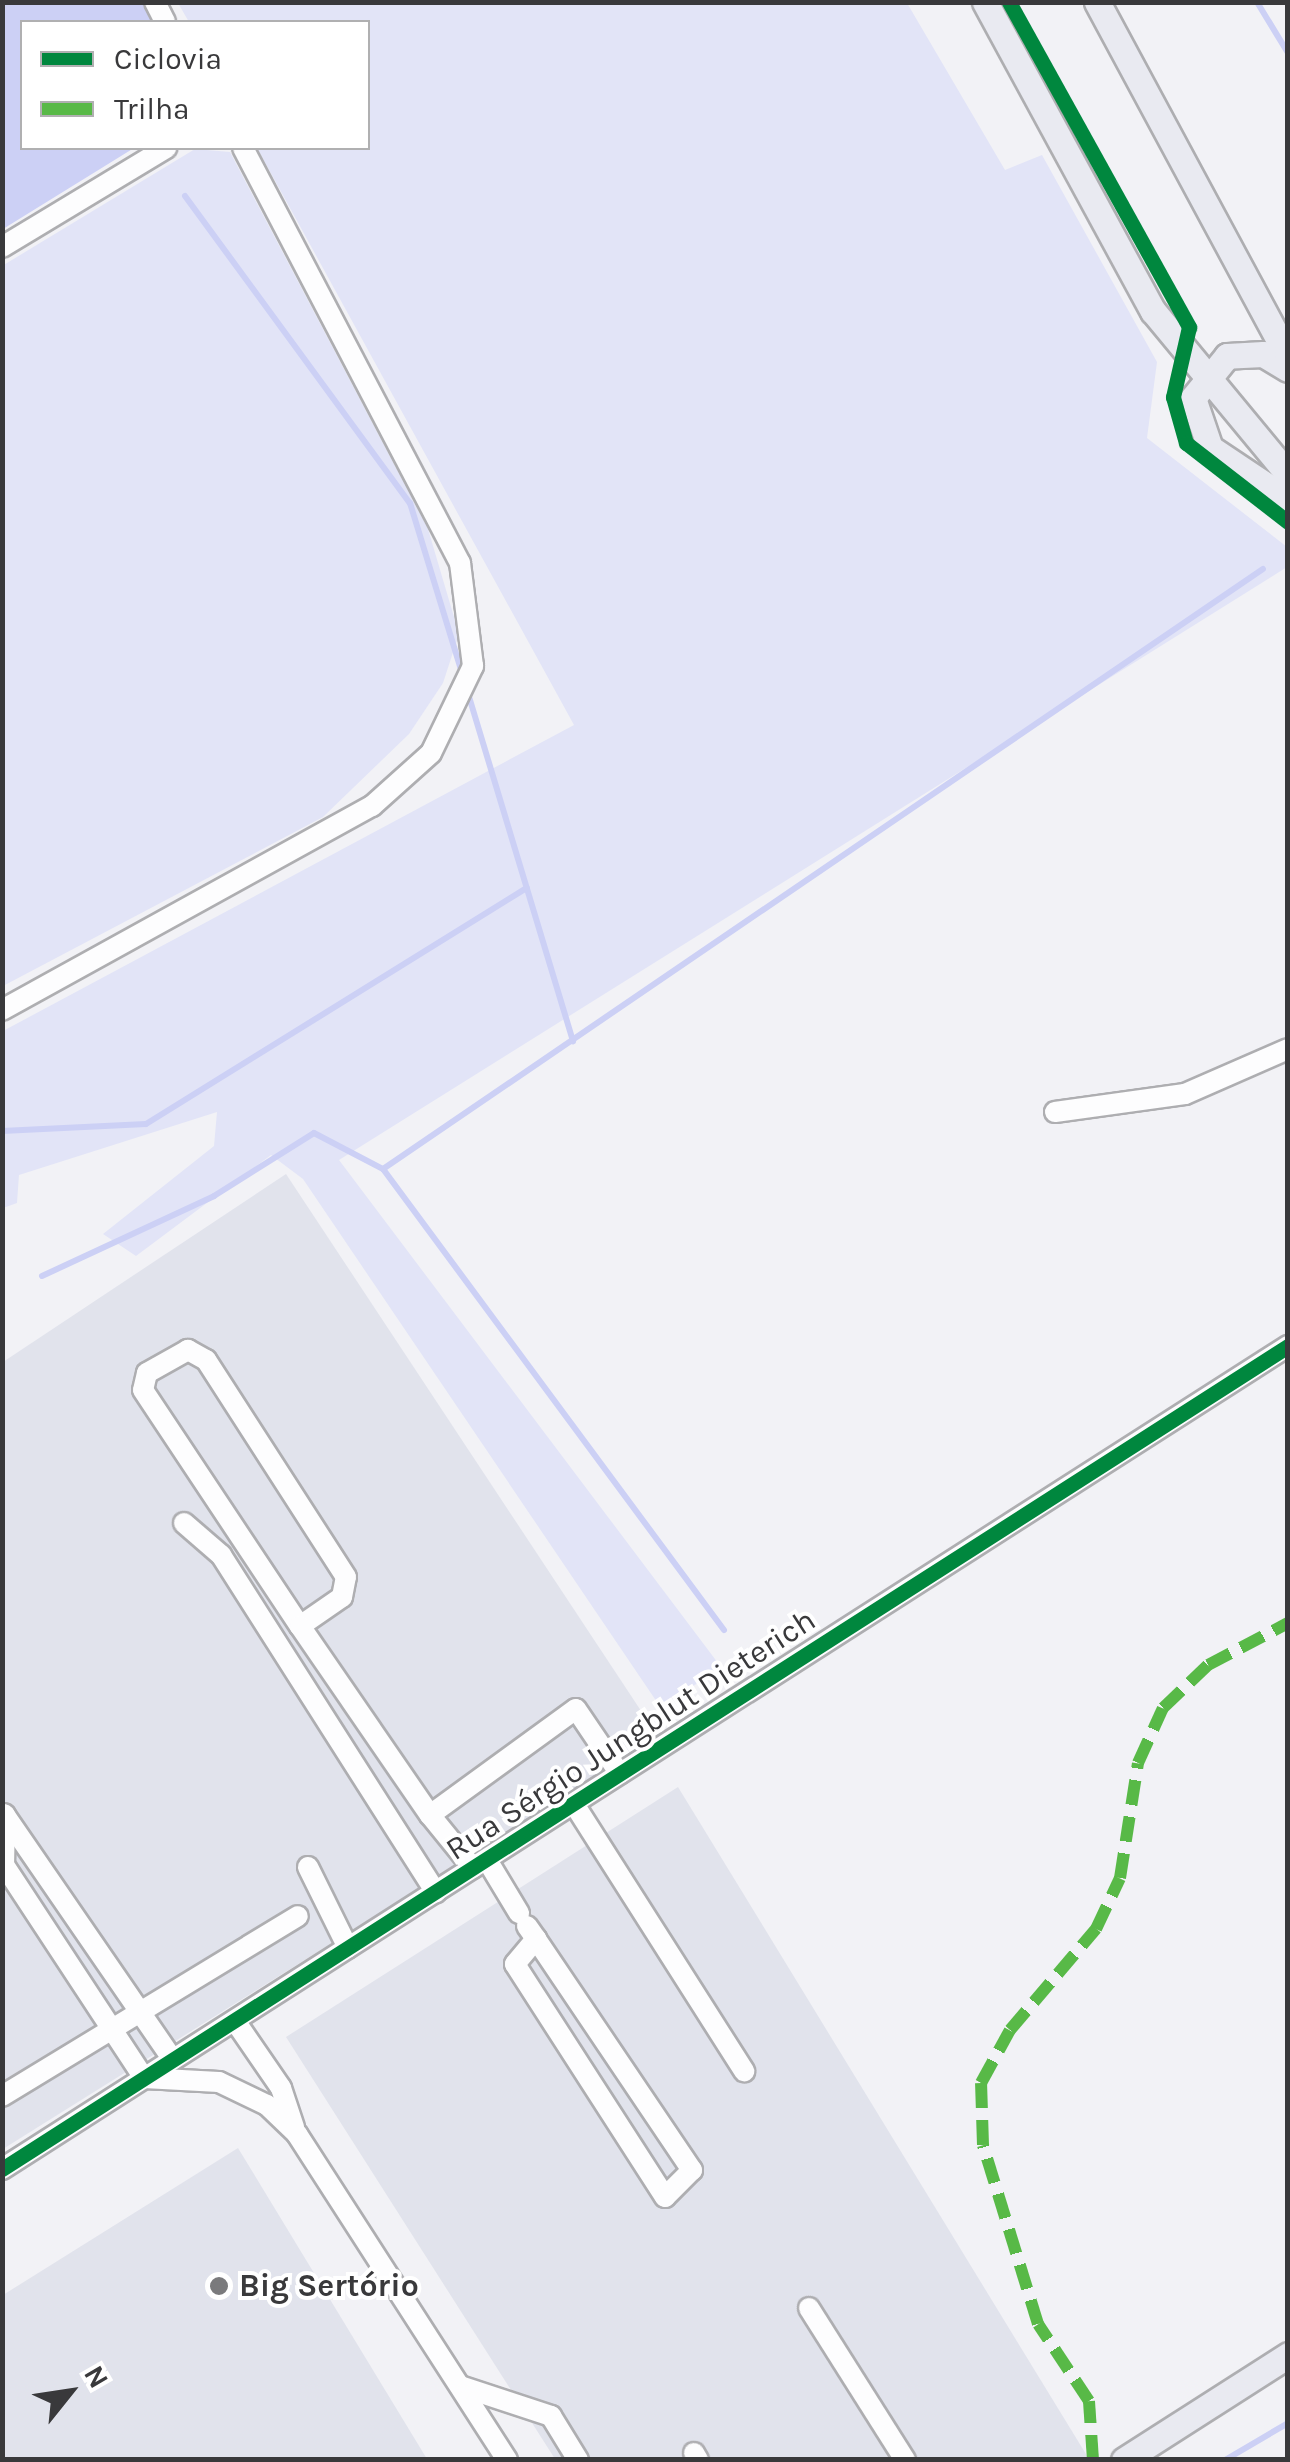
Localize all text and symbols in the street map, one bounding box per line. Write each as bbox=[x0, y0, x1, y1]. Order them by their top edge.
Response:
legend bbox=[20, 20, 370, 150]
text: Ciclovia bbox=[114, 41, 222, 77]
text: Trilha bbox=[114, 91, 190, 127]
street label: Rua Sérgio Jungblut Dieterich bbox=[439, 1601, 823, 1869]
place label: Big Sertório bbox=[239, 2267, 419, 2305]
marker: Big Sertório bbox=[208, 2275, 230, 2297]
north arrow bbox=[20, 2342, 120, 2442]
text: N bbox=[77, 2360, 116, 2394]

